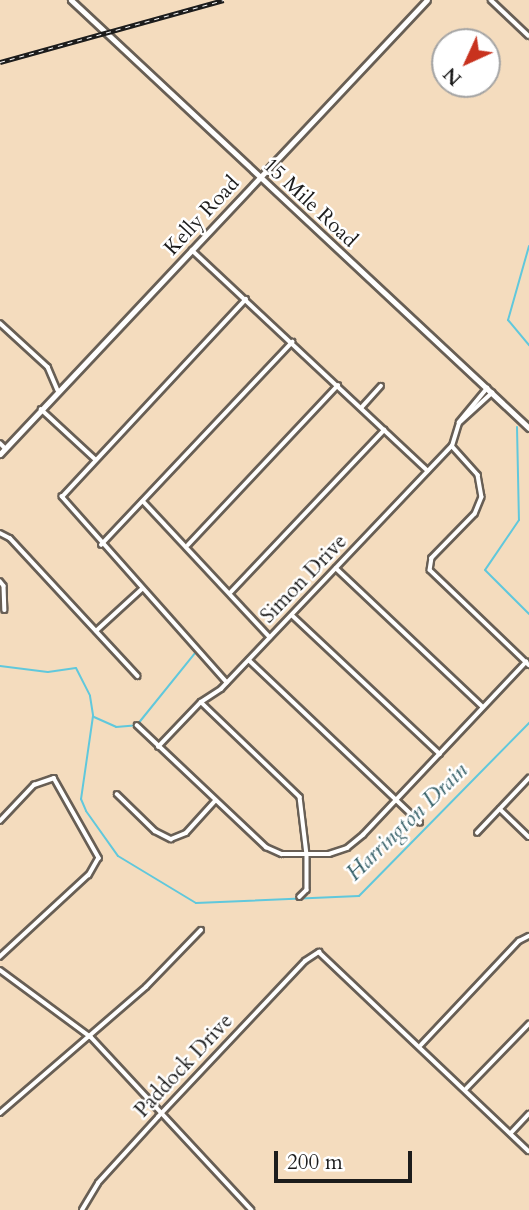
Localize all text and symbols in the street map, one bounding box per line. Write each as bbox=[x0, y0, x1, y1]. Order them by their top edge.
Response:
north arrow bbox=[431, 28, 501, 98]
text: N bbox=[438, 61, 468, 91]
street label: 15 Mile Road bbox=[258, 153, 362, 253]
street label: Kelly Road bbox=[159, 171, 245, 261]
street label: Simon Drive bbox=[255, 529, 353, 629]
water label: Harrington Drain bbox=[341, 757, 473, 887]
street label: Paddock Drive bbox=[130, 1009, 238, 1123]
scale bar bbox=[277, 1136, 415, 1180]
text: 200 m bbox=[287, 1148, 343, 1177]

